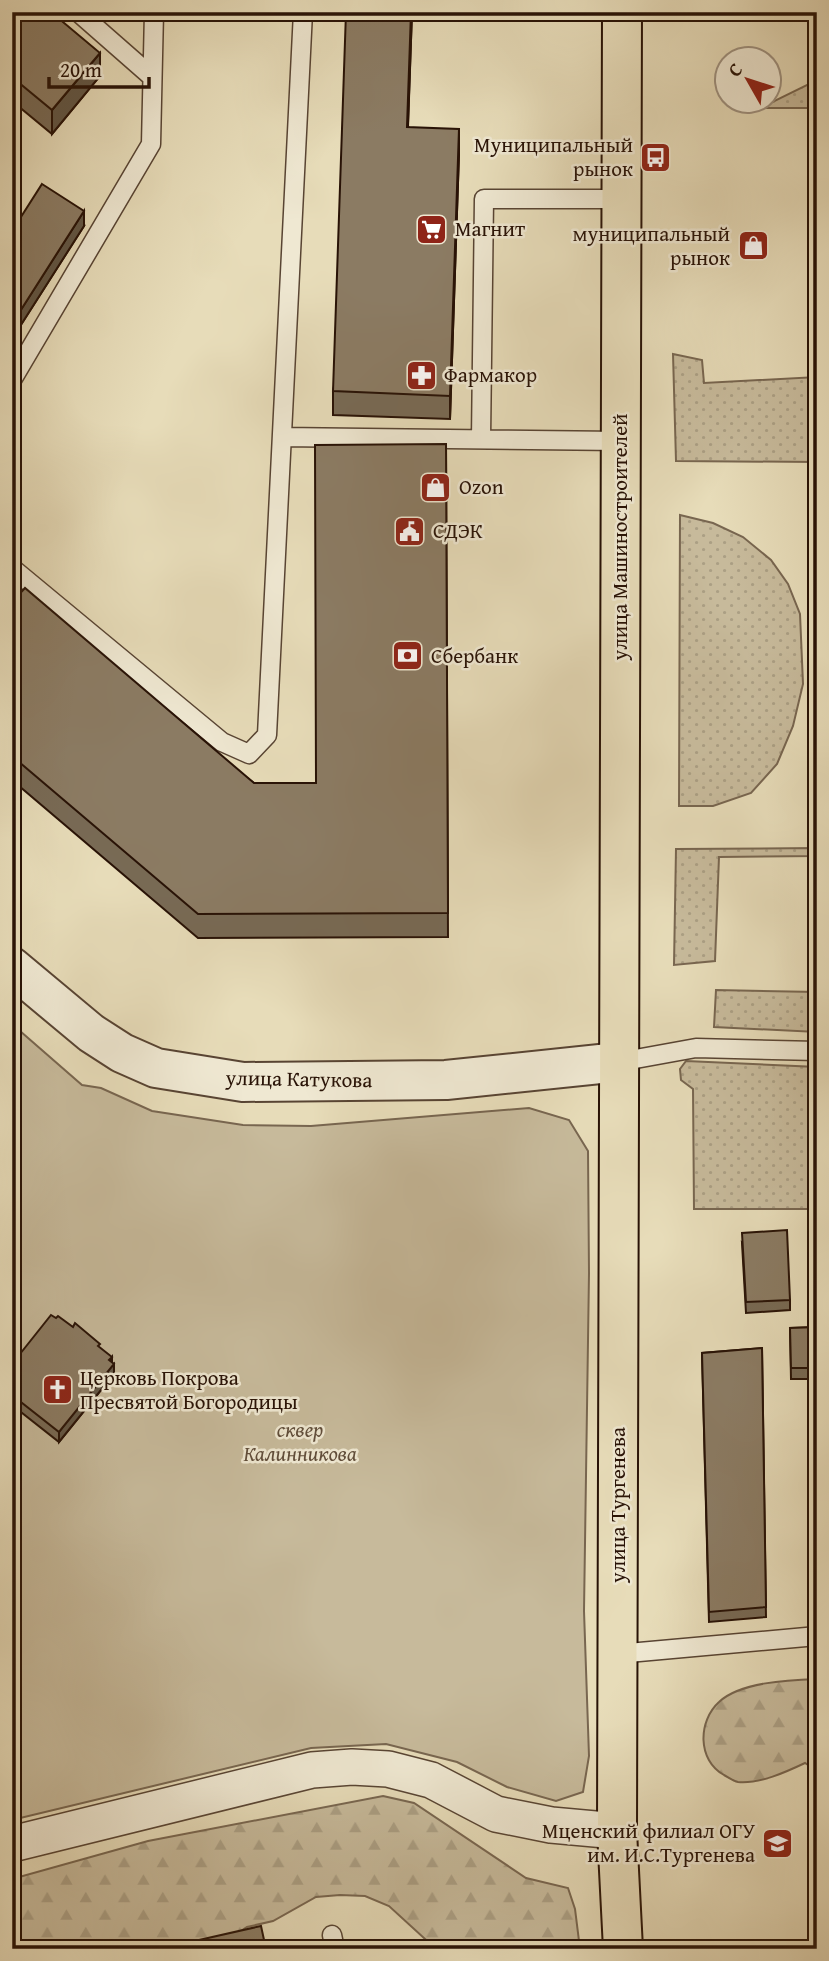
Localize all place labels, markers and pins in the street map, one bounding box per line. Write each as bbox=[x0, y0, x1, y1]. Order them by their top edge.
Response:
place label: Муниципальный рынок bbox=[474, 129, 633, 184]
bus stop icon: Муниципальный рынок bbox=[639, 140, 673, 174]
supermarket icon: Магнит bbox=[415, 212, 449, 246]
place label: Магнит bbox=[455, 213, 525, 244]
place label: муниципальный рынок bbox=[573, 218, 730, 273]
shop icon: муниципальный рынок bbox=[736, 229, 770, 263]
pharmacy icon: Фармакор bbox=[404, 358, 438, 392]
place label: Фармакор bbox=[444, 359, 537, 390]
shop icon: Ozon bbox=[419, 470, 453, 504]
place label: Ozon bbox=[459, 471, 504, 502]
public building icon: СДЭК bbox=[393, 514, 427, 548]
place label: СДЭК bbox=[433, 515, 483, 546]
bank icon: Сбербанк bbox=[391, 639, 425, 673]
place label: Сбербанк bbox=[431, 640, 518, 671]
place label: Церковь Покрова Пресвятой Богородицы bbox=[80, 1362, 298, 1417]
church icon: Церковь Покрова Пресвятой Богородицы bbox=[40, 1373, 74, 1407]
place label: Мценский филиал ОГУ им. И.С.Тургенева bbox=[542, 1815, 755, 1870]
school or university icon: Мценский филиал ОГУ им. И.С.Тургенева bbox=[761, 1826, 795, 1860]

